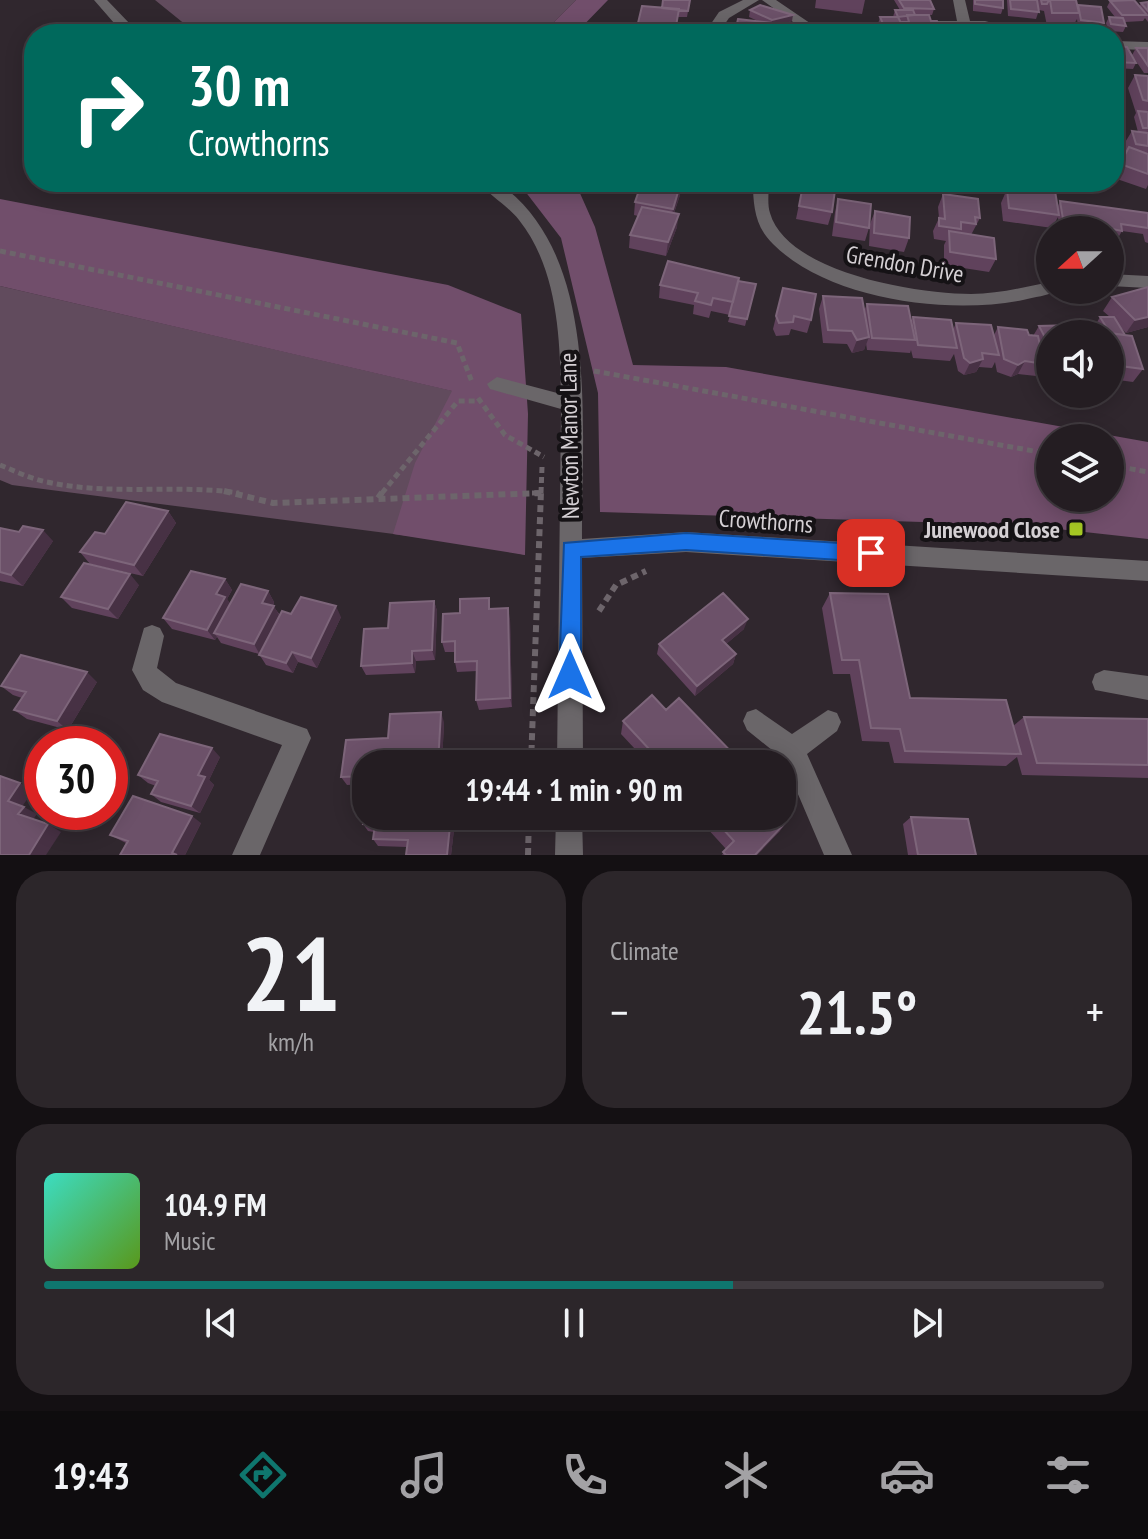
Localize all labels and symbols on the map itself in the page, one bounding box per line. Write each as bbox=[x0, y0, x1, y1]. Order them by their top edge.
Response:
north arrow bbox=[1036, 216, 1124, 304]
street label: Grendon Drive bbox=[844, 238, 966, 290]
street label: Newton Manor Lane bbox=[552, 353, 586, 519]
street label: Crowthorns bbox=[718, 502, 814, 540]
place label: Junewood Close bbox=[923, 514, 1060, 545]
pin bbox=[837, 519, 905, 587]
marker: Junewood Close bbox=[1067, 520, 1085, 538]
position arrow bbox=[528, 633, 612, 717]
speed limit sign: 30 bbox=[24, 726, 128, 830]

